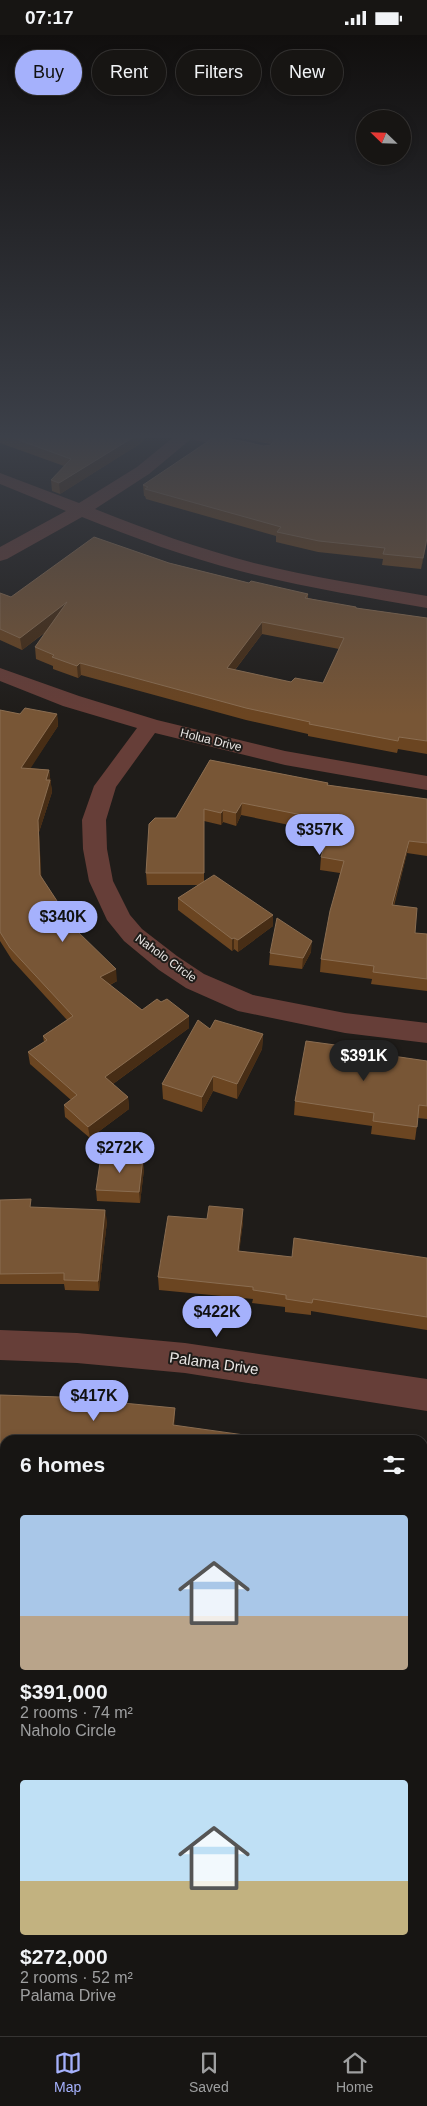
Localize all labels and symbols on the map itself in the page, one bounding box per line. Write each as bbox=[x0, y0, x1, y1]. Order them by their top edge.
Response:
north arrow bbox=[356, 110, 411, 165]
street label: Holua Drive bbox=[179, 726, 243, 754]
pin: $357K bbox=[285, 813, 355, 856]
pin: $340K bbox=[28, 901, 98, 943]
street label: Naholo Circle bbox=[133, 931, 200, 985]
pin: $391K bbox=[329, 1039, 399, 1082]
pin: $272K bbox=[85, 1131, 155, 1174]
pin: $422K bbox=[182, 1295, 252, 1338]
street label: Palama Drive bbox=[168, 1348, 260, 1378]
pin: $417K bbox=[59, 1379, 129, 1422]

